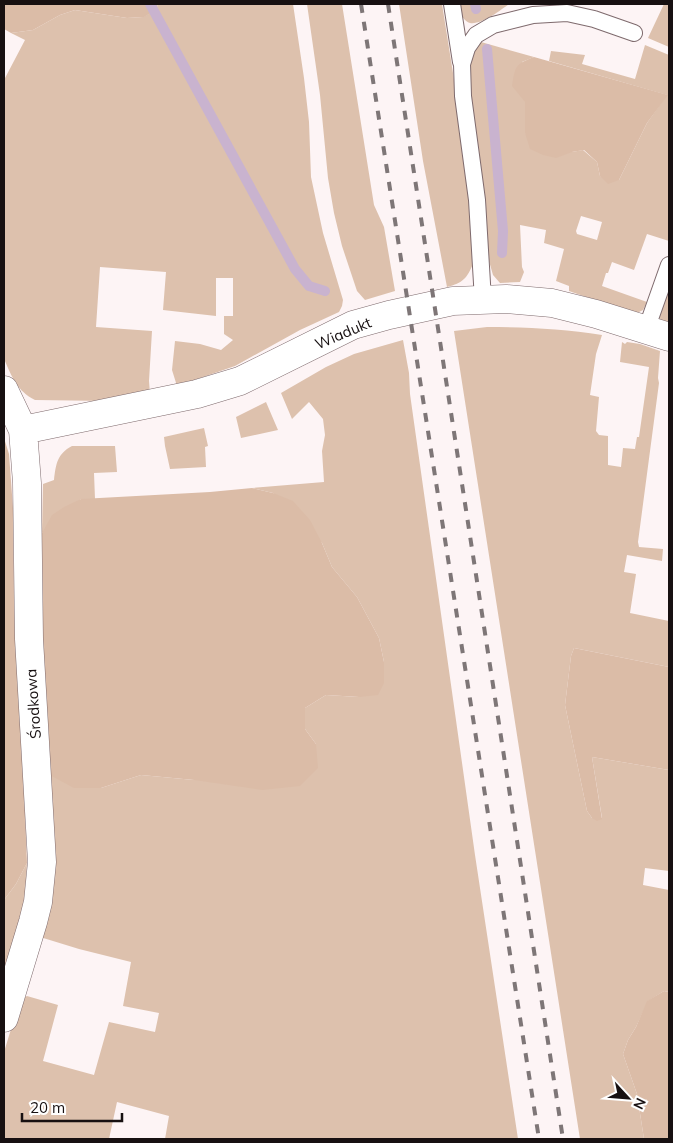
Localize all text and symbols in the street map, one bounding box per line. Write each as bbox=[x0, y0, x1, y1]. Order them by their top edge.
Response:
street label: Wiadukt bbox=[312, 313, 374, 353]
street label: Środkowa bbox=[21, 668, 45, 740]
north arrow bbox=[603, 1073, 653, 1123]
scale bar bbox=[22, 1090, 122, 1122]
text: N bbox=[629, 1095, 650, 1112]
text: 20 m bbox=[30, 1098, 65, 1117]

